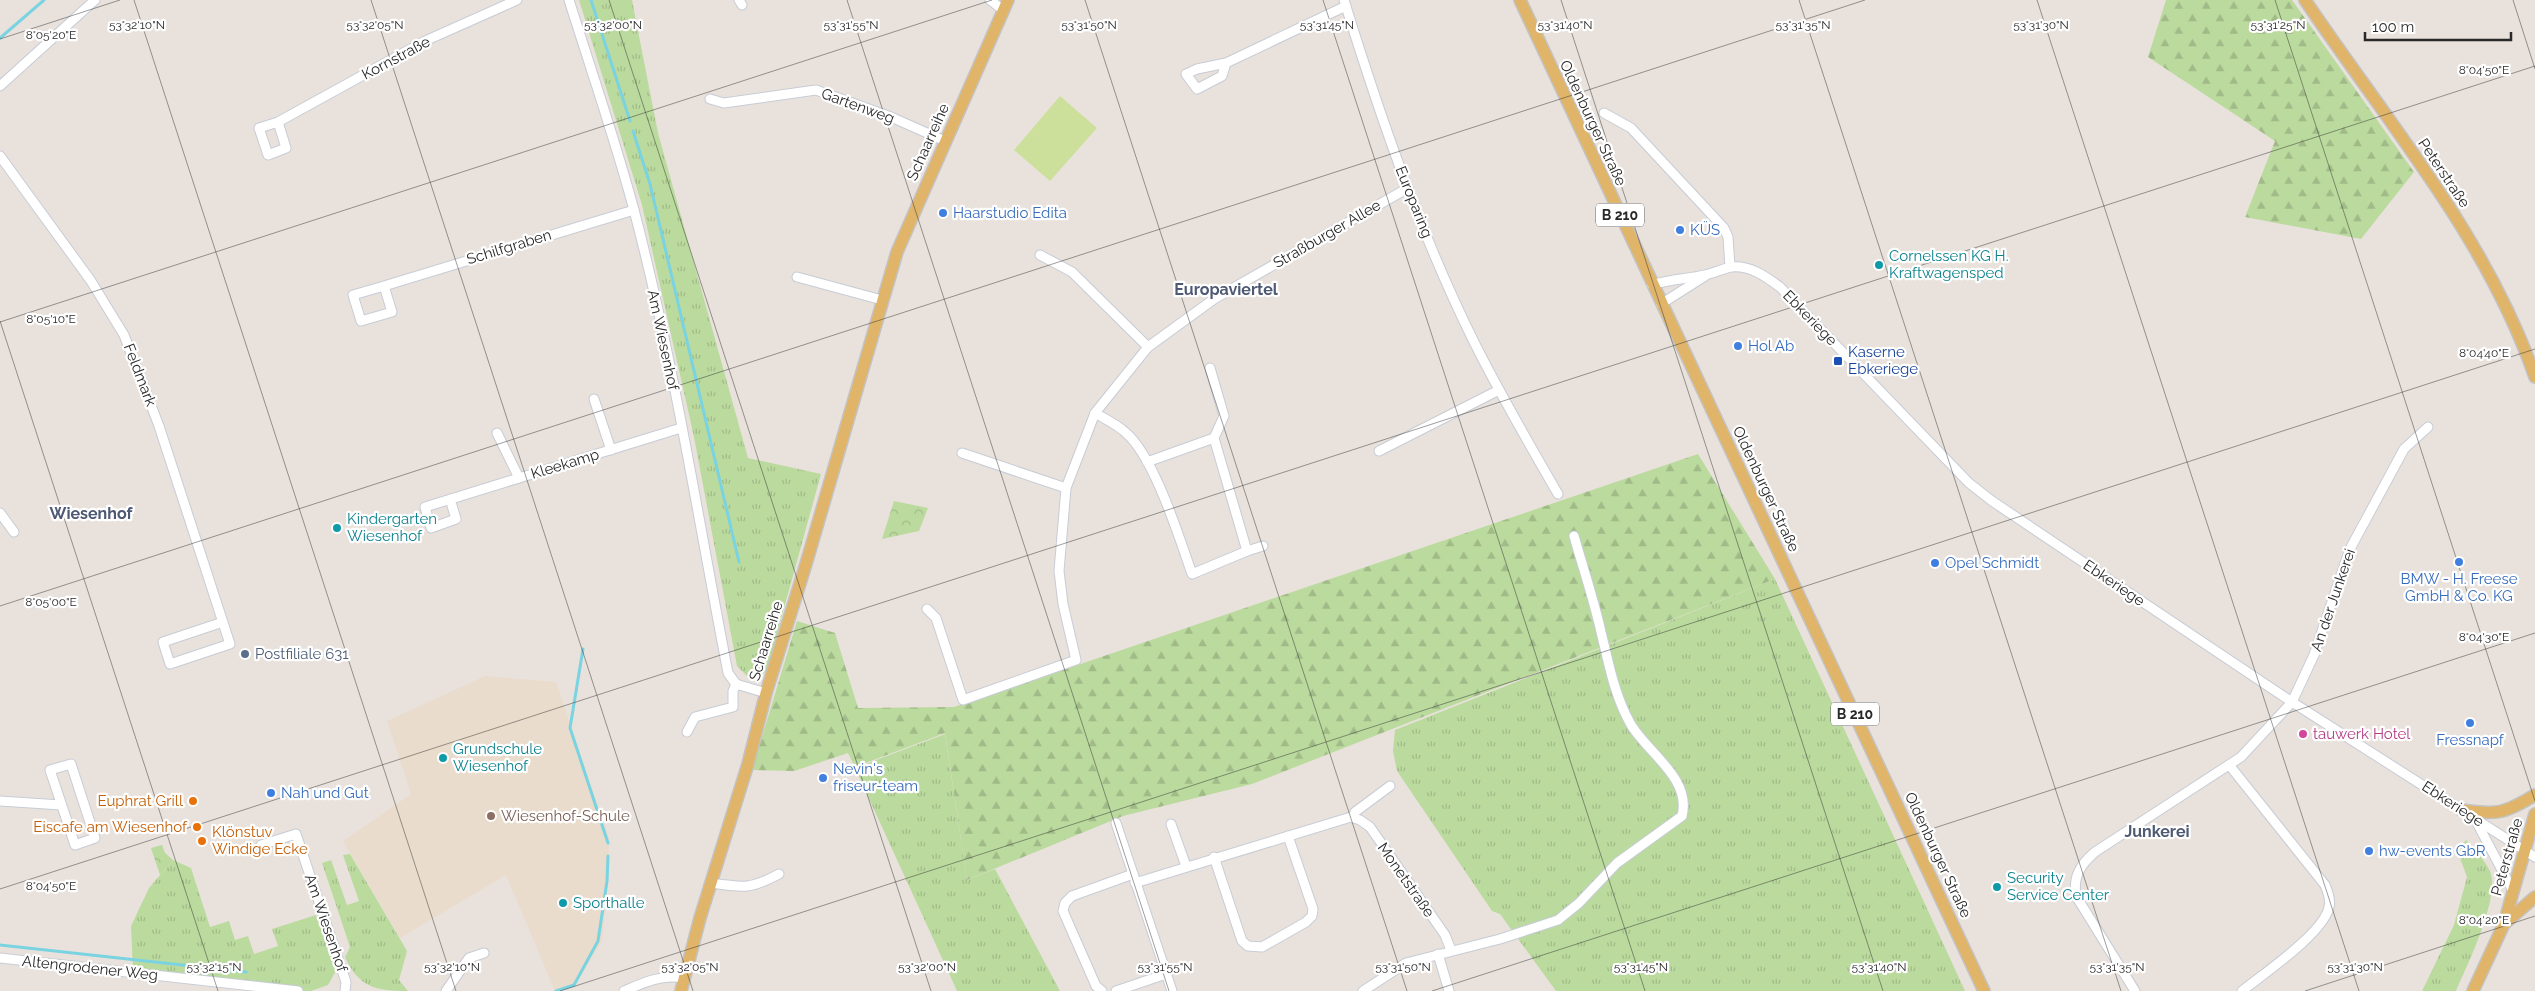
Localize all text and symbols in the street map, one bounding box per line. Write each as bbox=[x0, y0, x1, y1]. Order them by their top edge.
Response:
scale bar bbox=[2365, 10, 2511, 42]
text: 53°32'10"N bbox=[109, 18, 165, 32]
text: 53°32'05"N bbox=[346, 18, 404, 32]
text: 53°32'00"N bbox=[584, 18, 642, 32]
text: 53°31'55"N bbox=[824, 18, 878, 32]
text: 53°31'50"N bbox=[1061, 18, 1117, 32]
text: 53°31'45"N bbox=[1300, 18, 1354, 32]
text: 53°31'40"N bbox=[1537, 18, 1593, 32]
text: 53°31'35"N bbox=[1776, 18, 1830, 32]
text: 53°31'30"N bbox=[2013, 18, 2069, 32]
text: 53°31'25"N bbox=[2251, 18, 2305, 32]
text: 100 m bbox=[2372, 18, 2414, 36]
text: 8°05'20"E bbox=[26, 28, 76, 42]
street label: Kornstraße bbox=[359, 32, 433, 84]
street label: Oldenburger Straße bbox=[1556, 57, 1630, 189]
text: 8°04'50"E bbox=[2459, 63, 2509, 77]
street label: Gartenweg bbox=[819, 84, 897, 128]
street label: Schaarreihe bbox=[903, 101, 953, 183]
street label: Peterstraße bbox=[2414, 135, 2474, 211]
street label: Europaring bbox=[1391, 163, 1437, 241]
street label: Straßburger Allee bbox=[1270, 196, 1384, 272]
place label: Haarstudio Edita bbox=[953, 204, 1067, 222]
road number: B 210 bbox=[1596, 204, 1644, 226]
marker: Haarstudio Edita bbox=[937, 207, 949, 219]
place label: KÜS bbox=[1690, 220, 1720, 239]
marker: KÜS bbox=[1674, 224, 1686, 236]
street label: Schilfgraben bbox=[464, 226, 554, 268]
place label: Cornelssen KG H. Kraftwagensped bbox=[1889, 247, 2009, 282]
marker: Cornelssen KG H. Kraftwagensped bbox=[1873, 259, 1885, 271]
district label: Europaviertel bbox=[1174, 280, 1279, 299]
street label: Ebkeriege bbox=[1779, 287, 1841, 350]
street label: Am Wiesenhof bbox=[644, 288, 683, 393]
text: 8°05'10"E bbox=[26, 312, 76, 326]
place label: Hol Ab bbox=[1748, 337, 1794, 355]
marker: Hol Ab bbox=[1732, 340, 1744, 352]
street label: Feldmark bbox=[120, 341, 160, 409]
place label: Kaserne Ebkeriege bbox=[1848, 343, 1918, 378]
text: 8°04'40"E bbox=[2459, 346, 2509, 360]
marker: Kaserne Ebkeriege bbox=[1832, 355, 1844, 367]
street label: Oldenburger Straße bbox=[1729, 423, 1803, 555]
street label: Kleekamp bbox=[529, 445, 601, 483]
district label: Wiesenhof bbox=[50, 504, 134, 523]
place label: Kindergarten Wiesenhof bbox=[347, 510, 437, 545]
marker: Kindergarten Wiesenhof bbox=[331, 522, 343, 534]
street label: An der Junkerei bbox=[2307, 546, 2359, 654]
place label: Opel Schmidt bbox=[1945, 554, 2039, 572]
street label: Ebkeriege bbox=[2080, 556, 2148, 610]
marker: BMW - H. Freese GmbH & Co. KG bbox=[2453, 556, 2465, 568]
marker: Opel Schmidt bbox=[1929, 557, 1941, 569]
place label: BMW - H. Freese GmbH & Co. KG bbox=[2401, 570, 2518, 605]
text: 8°05'00"E bbox=[25, 595, 77, 609]
street label: Schaarreihe bbox=[745, 599, 787, 683]
text: 8°04'30"E bbox=[2459, 630, 2509, 644]
place label: Postfiliale 631 bbox=[255, 645, 349, 663]
marker: Postfiliale 631 bbox=[239, 648, 251, 660]
road number: B 210 bbox=[1831, 702, 1879, 726]
marker: Fressnapf bbox=[2464, 717, 2476, 729]
place label: tauwerk Hotel bbox=[2313, 725, 2411, 743]
marker: tauwerk Hotel bbox=[2297, 728, 2309, 740]
place label: Fressnapf bbox=[2436, 731, 2505, 749]
place label: Grundschule Wiesenhof bbox=[453, 740, 542, 775]
marker: Grundschule Wiesenhof bbox=[437, 752, 449, 764]
place label: Nevin's friseur-team bbox=[833, 760, 918, 795]
marker: Nevin's friseur-team bbox=[817, 772, 829, 784]
street label: Ebkeriege bbox=[2419, 777, 2487, 831]
place label: Nah und Gut bbox=[281, 784, 369, 802]
marker: Nah und Gut bbox=[265, 787, 277, 799]
street label: Oldenburger Straße bbox=[1901, 789, 1975, 921]
place label: Euphrat Grill bbox=[97, 792, 184, 810]
marker: Euphrat Grill bbox=[187, 795, 199, 807]
place label: Wiesenhof-Schule bbox=[501, 807, 630, 825]
marker: Wiesenhof-Schule bbox=[485, 810, 497, 822]
street label: Peterstraße bbox=[2487, 816, 2527, 898]
place label: Eiscafe am Wiesenhof bbox=[33, 818, 188, 836]
marker: Eiscafe am Wiesenhof bbox=[191, 821, 203, 833]
district label: Junkerei bbox=[2124, 822, 2190, 841]
place label: Klönstuv Windige Ecke bbox=[212, 823, 308, 858]
marker: Klönstuv Windige Ecke bbox=[196, 835, 208, 847]
street label: Monetstraße bbox=[1374, 839, 1438, 921]
place label: hw-events GbR bbox=[2379, 842, 2486, 860]
marker: hw-events GbR bbox=[2363, 845, 2375, 857]
place label: Security Service Center bbox=[2007, 869, 2110, 904]
street label: Am Wiesenhof bbox=[301, 872, 352, 975]
text: 8°04'50"E bbox=[26, 879, 76, 893]
marker: Security Service Center bbox=[1991, 881, 2003, 893]
place label: Sporthalle bbox=[573, 894, 645, 912]
marker: Sporthalle bbox=[557, 897, 569, 909]
text: 8°04'20"E bbox=[2459, 913, 2509, 927]
street label: Altengrodener Weg bbox=[21, 952, 159, 984]
text: 53°32'15"N bbox=[186, 960, 242, 974]
text: 53°32'10"N bbox=[424, 960, 480, 974]
text: 53°32'05"N bbox=[661, 960, 719, 974]
text: 53°32'00"N bbox=[898, 960, 956, 974]
text: 53°31'55"N bbox=[1138, 960, 1192, 974]
text: 53°31'50"N bbox=[1375, 960, 1431, 974]
text: 53°31'45"N bbox=[1614, 960, 1668, 974]
text: 53°31'40"N bbox=[1851, 960, 1907, 974]
text: 53°31'35"N bbox=[2090, 960, 2144, 974]
text: 53°31'30"N bbox=[2327, 960, 2383, 974]

